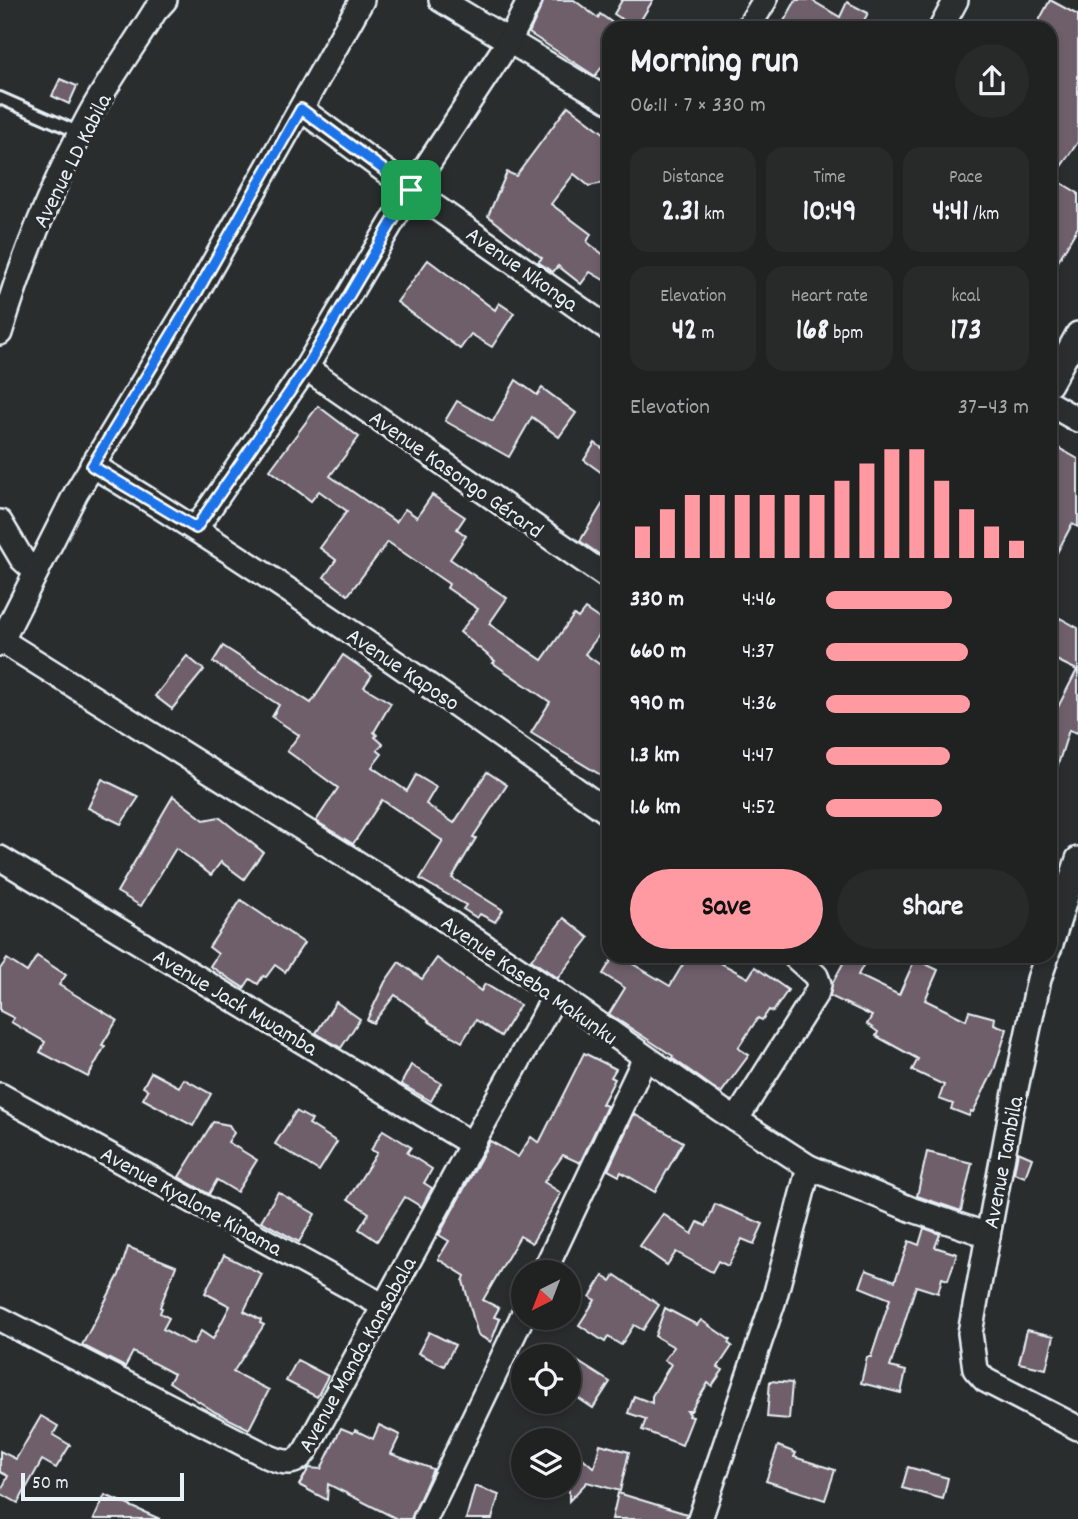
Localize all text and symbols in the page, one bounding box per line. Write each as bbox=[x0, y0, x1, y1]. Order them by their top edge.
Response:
text: Morning run bbox=[630, 36, 799, 91]
button: share bbox=[955, 44, 1029, 118]
street label: Avenue LD Kabila bbox=[26, 88, 123, 234]
text: 06:11 · 7 × 330 m bbox=[630, 90, 766, 123]
pin bbox=[381, 160, 441, 220]
text: Distance bbox=[662, 165, 724, 192]
text: Time bbox=[813, 165, 846, 192]
text: Pace bbox=[949, 165, 983, 192]
icon: arrive bbox=[392, 171, 430, 209]
text: 2.31 bbox=[662, 192, 700, 235]
text: 10:49 bbox=[802, 192, 857, 235]
text: 4:41 bbox=[932, 192, 969, 235]
text: km bbox=[700, 202, 725, 229]
text: /km bbox=[969, 202, 999, 229]
street label: Avenue Nkonga bbox=[458, 220, 585, 323]
text: Elevation bbox=[660, 284, 726, 311]
text: Heart rate bbox=[791, 284, 868, 311]
text: kcal bbox=[951, 284, 980, 311]
text: 42 bbox=[672, 311, 697, 354]
text: 168 bbox=[796, 311, 829, 354]
text: 173 bbox=[950, 311, 982, 354]
text: m bbox=[697, 321, 715, 348]
text: bpm bbox=[829, 321, 863, 348]
text: Elevation bbox=[630, 392, 710, 425]
text: 37–43 m bbox=[958, 392, 1029, 425]
street label: Avenue Kasongo Gérard bbox=[361, 403, 549, 548]
text: 330 m bbox=[630, 584, 684, 617]
text: 4:46 bbox=[742, 584, 776, 617]
street label: Avenue Kaposo bbox=[339, 621, 465, 721]
text: 660 m bbox=[630, 636, 686, 669]
text: 4:37 bbox=[742, 636, 774, 669]
text: 990 m bbox=[630, 688, 685, 721]
text: 4:36 bbox=[742, 688, 777, 721]
text: 1.3 km bbox=[630, 740, 680, 773]
text: 4:47 bbox=[742, 740, 774, 773]
text: 1.6 km bbox=[630, 792, 681, 825]
text: 4:52 bbox=[742, 792, 776, 825]
button: Save bbox=[630, 869, 823, 949]
button: Share bbox=[837, 869, 1029, 949]
street label: Avenue Kaseba Makunku bbox=[433, 908, 623, 1055]
street label: Avenue Jack Mwamba bbox=[146, 942, 324, 1067]
street label: Avenue Tambila bbox=[976, 1092, 1035, 1232]
street label: Avenue Kyalone Kinama bbox=[93, 1139, 288, 1267]
street label: Avenue Manda Kansabala bbox=[291, 1251, 427, 1460]
north arrow bbox=[511, 1260, 581, 1330]
map controls bbox=[511, 1260, 581, 1498]
button: locate bbox=[511, 1344, 581, 1414]
button: layers bbox=[511, 1428, 581, 1498]
scale bar bbox=[21, 1470, 184, 1502]
text: 50 m bbox=[32, 1471, 69, 1498]

